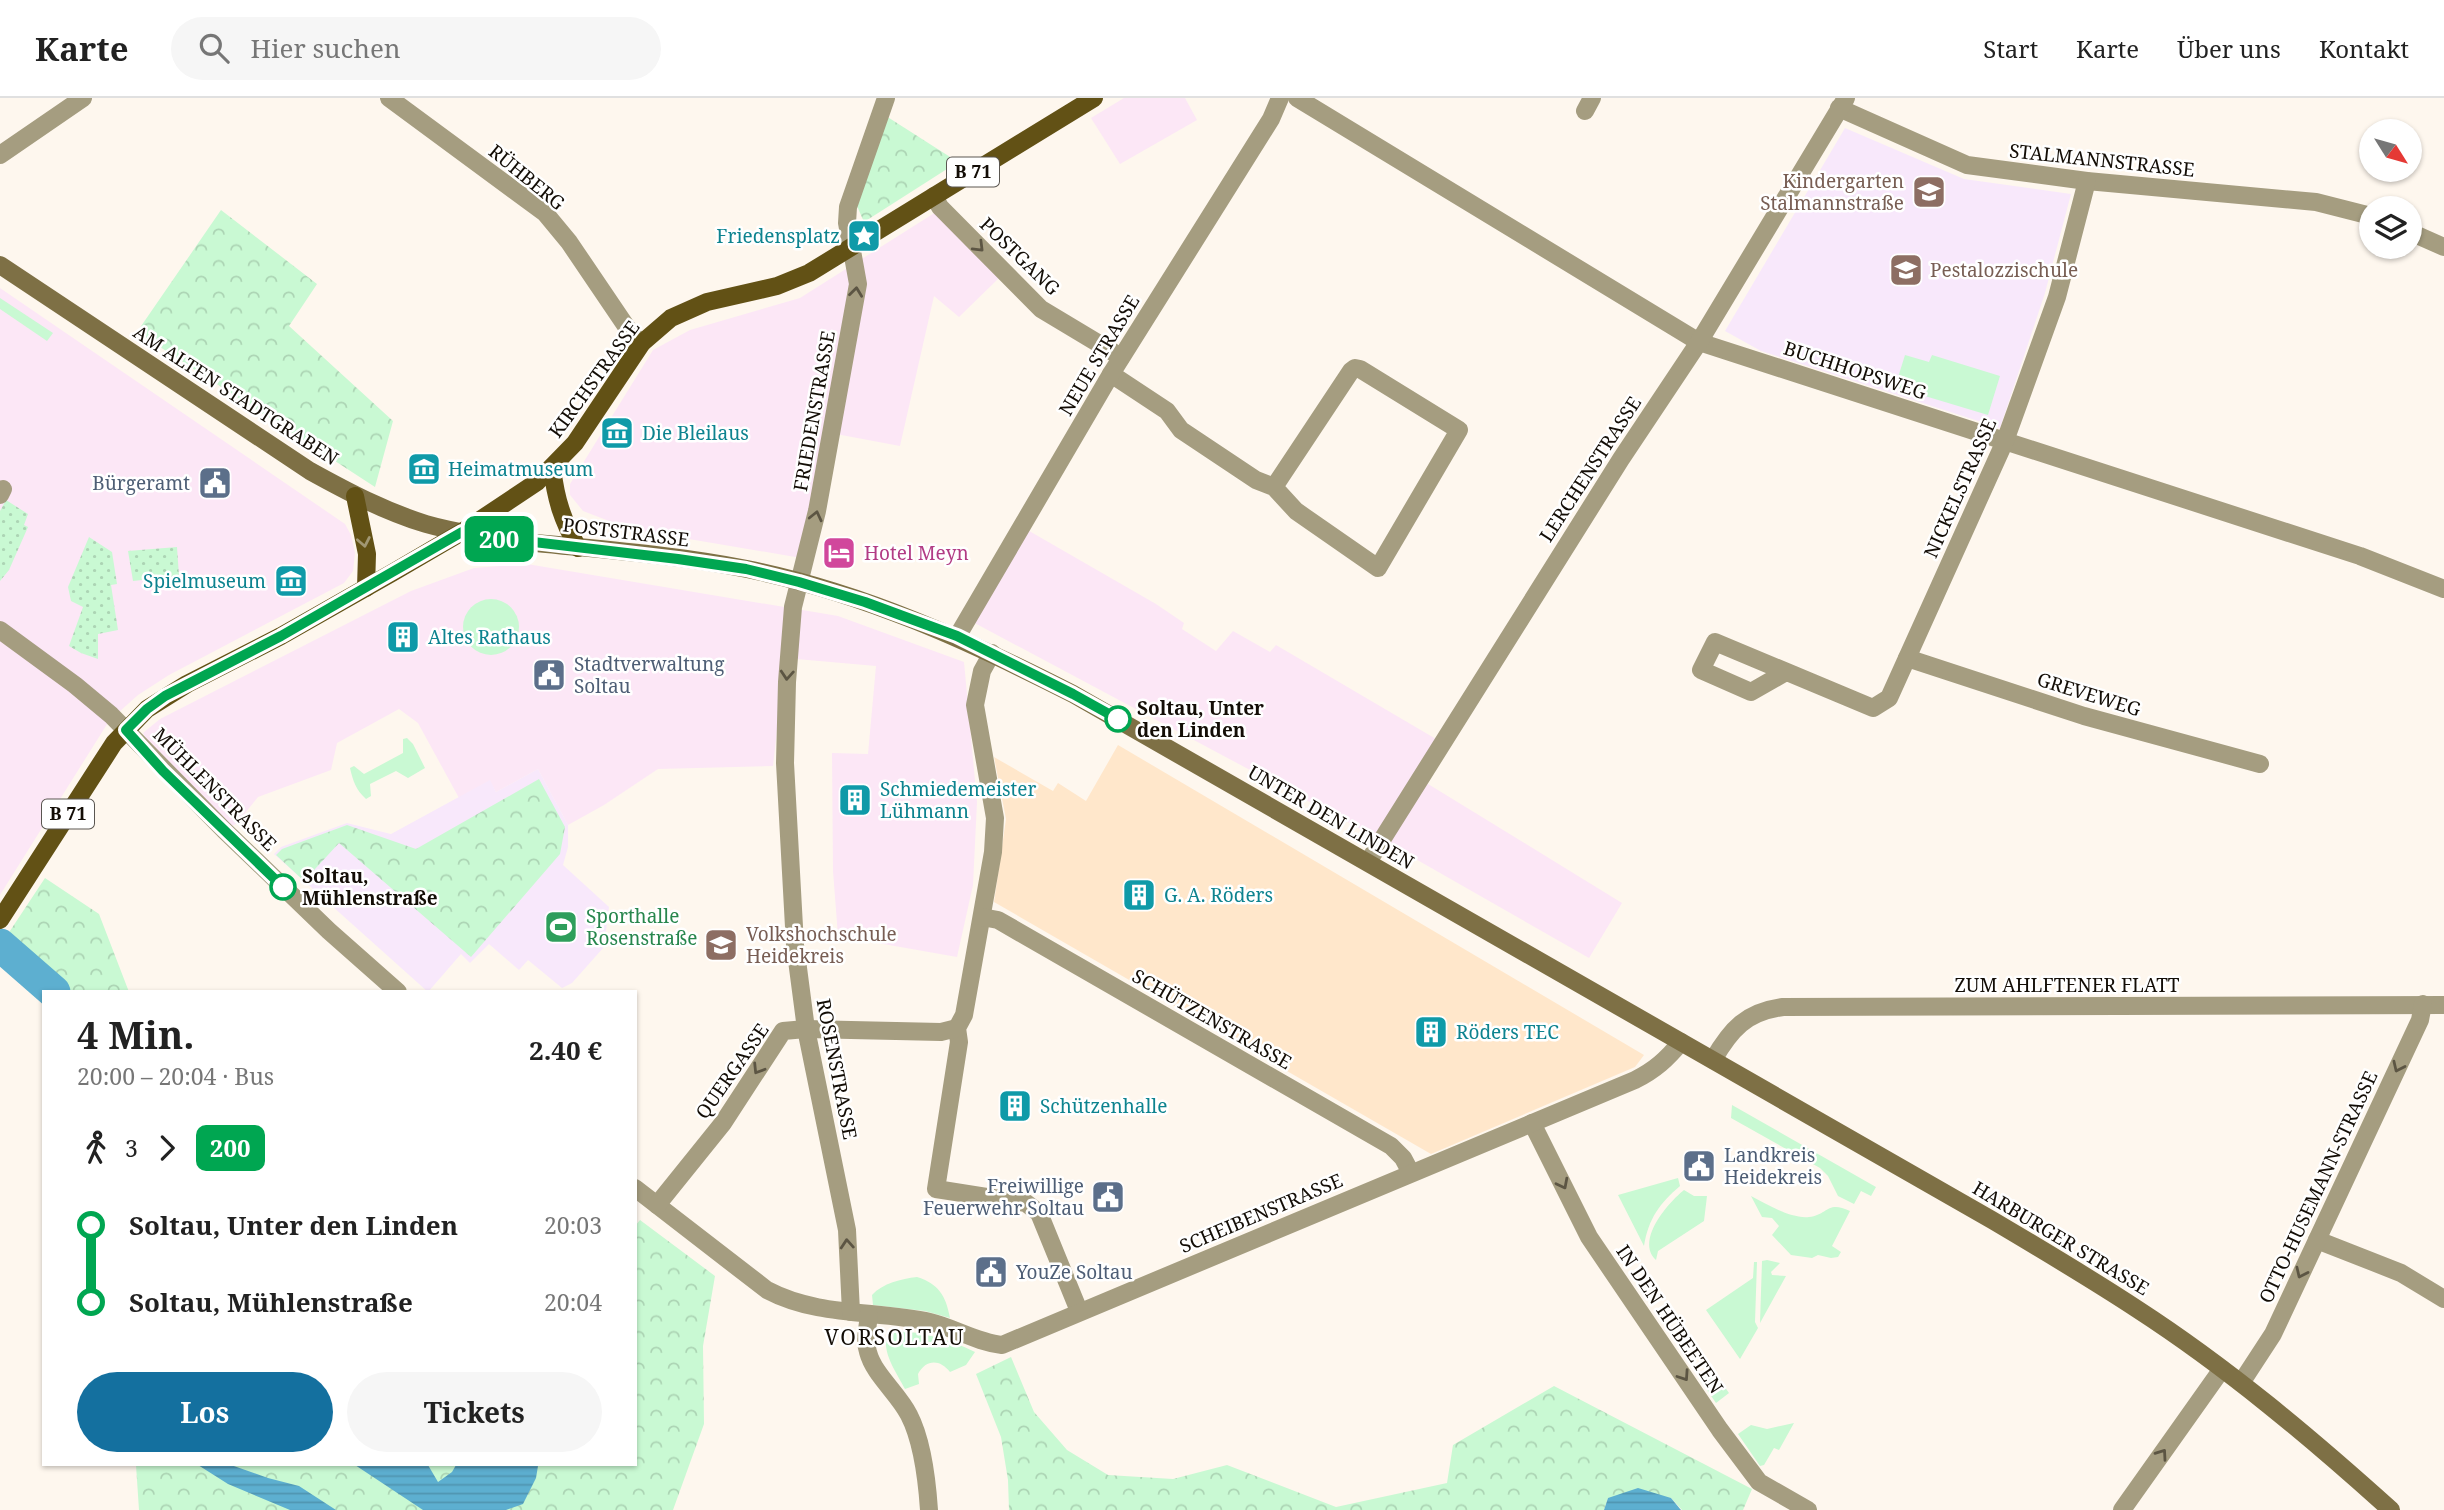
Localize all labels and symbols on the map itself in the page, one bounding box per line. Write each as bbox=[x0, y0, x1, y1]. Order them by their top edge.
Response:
north arrow bbox=[2359, 119, 2422, 182]
street label: STALMANNSTRASSE bbox=[2008, 137, 2196, 183]
street label: RÜHBERG bbox=[484, 138, 571, 216]
road number: B 71 bbox=[947, 158, 999, 186]
place label: Kindergarten Stalmannstraße bbox=[1760, 168, 1904, 216]
school or university icon: Kindergarten Stalmannstraße bbox=[1910, 173, 1948, 211]
street label: POSTGANG bbox=[974, 211, 1066, 301]
place icon: Friedensplatz bbox=[845, 217, 883, 255]
place label: Friedensplatz bbox=[716, 223, 840, 249]
one-way arrow bbox=[971, 238, 984, 251]
school or university icon: Pestalozzischule bbox=[1887, 251, 1925, 289]
place label: Pestalozzischule bbox=[1930, 257, 2078, 283]
one-way arrow bbox=[849, 286, 864, 298]
street label: NEUE STRASSE bbox=[1053, 290, 1145, 420]
street label: KIRCHSTRASSE bbox=[543, 315, 645, 443]
street label: AM ALTEN STADTGRABEN bbox=[128, 319, 344, 471]
street label: FRIEDENSTRASSE bbox=[787, 329, 841, 493]
street label: BUCHHOPSWEG bbox=[1780, 335, 1930, 405]
street label: LERCHENSTRASSE bbox=[1533, 391, 1647, 547]
museum icon: Die Bleilaus bbox=[598, 414, 636, 452]
street label: NICKELSTRASSE bbox=[1918, 414, 2002, 562]
place label: Die Bleilaus bbox=[642, 420, 749, 446]
museum icon: Heimatmuseum bbox=[405, 450, 443, 488]
place label: Heimatmuseum bbox=[448, 456, 593, 482]
public building icon: Bürgeramt bbox=[196, 464, 234, 502]
place label: Bürgeramt bbox=[92, 470, 190, 496]
one-way arrow bbox=[807, 510, 822, 522]
street label: POSTSTRASSE bbox=[561, 511, 691, 553]
line badge: 200 bbox=[459, 516, 539, 562]
hotel icon: Hotel Meyn bbox=[820, 534, 858, 572]
one-way arrow bbox=[356, 536, 371, 548]
place label: Hotel Meyn bbox=[864, 540, 969, 566]
museum icon: Spielmuseum bbox=[272, 562, 310, 600]
place label: Spielmuseum bbox=[143, 568, 266, 594]
building icon: Altes Rathaus bbox=[384, 618, 422, 656]
place label: Altes Rathaus bbox=[428, 624, 551, 650]
place label: Stadtverwaltung Soltau bbox=[574, 651, 724, 699]
public building icon: Stadtverwaltung Soltau bbox=[530, 656, 568, 694]
street label: GREVEWEG bbox=[2034, 666, 2144, 722]
one-way arrow bbox=[780, 670, 795, 681]
place label: Soltau, Unter den Linden bbox=[1137, 695, 1264, 743]
marker: Soltau, Unter den Linden bbox=[1105, 706, 1131, 732]
street label: MÜHLENSTRASSE bbox=[148, 722, 283, 857]
street label: UNTER DEN LINDEN bbox=[1243, 759, 1419, 875]
place label: Schmiedemeister Lühmann bbox=[880, 776, 1036, 824]
building icon: Schmiedemeister Lühmann bbox=[836, 781, 874, 819]
road number: B 71 bbox=[42, 800, 94, 828]
place label: Soltau, Mühlenstraße bbox=[302, 863, 438, 911]
marker: Soltau, Mühlenstraße bbox=[270, 874, 296, 900]
building icon: G. A. Röders bbox=[1120, 876, 1158, 914]
place label: G. A. Röders bbox=[1164, 882, 1273, 908]
place label: Sporthalle Rosenstraße bbox=[586, 903, 697, 951]
sports icon: Sporthalle Rosenstraße bbox=[542, 908, 580, 946]
place label: Volkshochschule Heidekreis bbox=[746, 921, 897, 969]
school or university icon: Volkshochschule Heidekreis bbox=[702, 926, 740, 964]
street label: SCHÜTZENSTRASSE bbox=[1128, 963, 1297, 1075]
street label: ZUM AHLFTENER FLATT bbox=[1955, 972, 2180, 998]
street label: ROSENSTRASSE bbox=[811, 996, 863, 1142]
building icon: Röders TEC bbox=[1412, 1013, 1450, 1051]
street label: QUERGASSE bbox=[689, 1018, 775, 1124]
place label: Röders TEC bbox=[1456, 1019, 1559, 1045]
one-way arrow bbox=[2392, 1060, 2406, 1072]
one-way arrow bbox=[753, 1061, 766, 1074]
street label: OTTO-HUSEMANN-STRASSE bbox=[2253, 1066, 2383, 1307]
building icon: Schützenhalle bbox=[996, 1087, 1034, 1125]
place label: Schützenhalle bbox=[1040, 1093, 1167, 1119]
place label: Landkreis Heidekreis bbox=[1724, 1142, 1822, 1190]
public building icon: Landkreis Heidekreis bbox=[1680, 1147, 1718, 1185]
street label: SCHEIBENSTRASSE bbox=[1176, 1167, 1347, 1259]
place label: Freiwillige Feuerwehr Soltau bbox=[923, 1173, 1084, 1221]
street label: HARBURGER STRASSE bbox=[1968, 1175, 2154, 1301]
one-way arrow bbox=[1554, 1177, 1568, 1189]
public building icon: Freiwillige Feuerwehr Soltau bbox=[1089, 1178, 1127, 1216]
one-way arrow bbox=[840, 1238, 855, 1249]
street label: IN DEN HÜBEETEN bbox=[1610, 1239, 1730, 1399]
public building icon: YouZe Soltau bbox=[972, 1253, 1010, 1291]
place label: YouZe Soltau bbox=[1015, 1259, 1133, 1285]
one-way arrow bbox=[2295, 1266, 2309, 1278]
district label: VORSOLTAU bbox=[825, 1323, 965, 1351]
one-way arrow bbox=[1676, 1368, 1688, 1381]
one-way arrow bbox=[2154, 1449, 2166, 1462]

